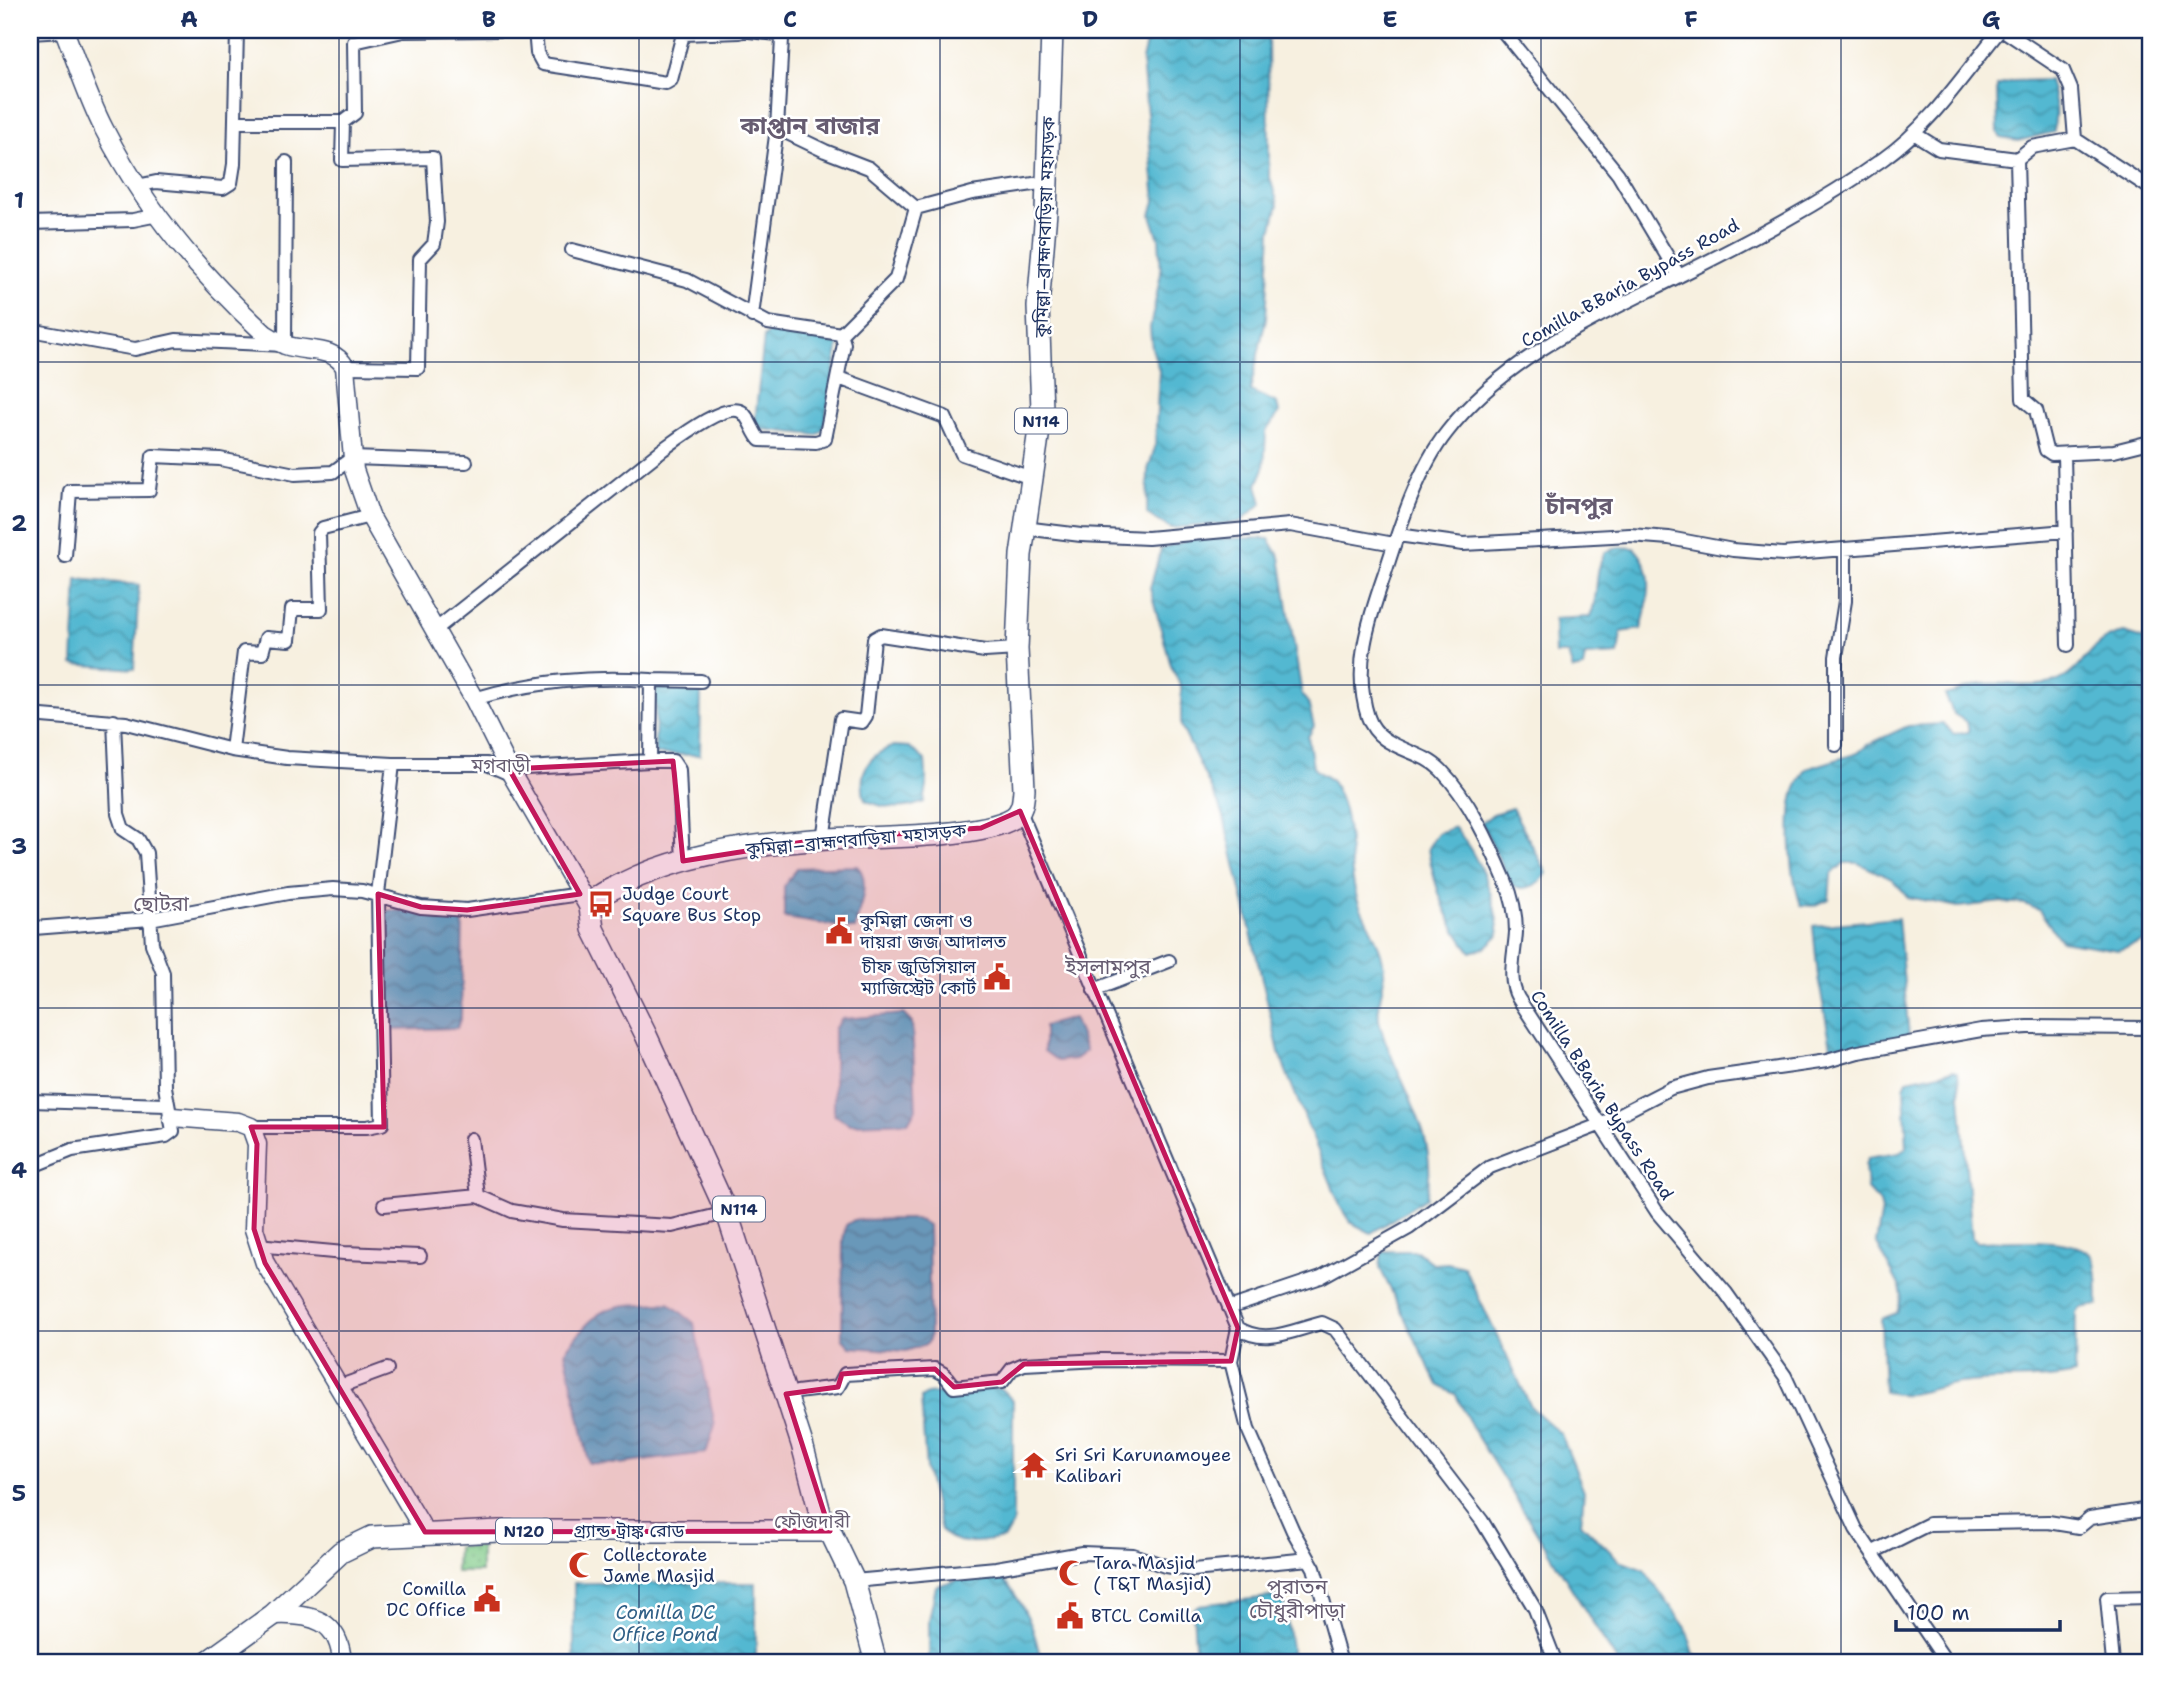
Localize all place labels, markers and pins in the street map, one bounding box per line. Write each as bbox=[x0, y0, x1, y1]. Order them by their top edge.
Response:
place label: Judge Court Square Bus Stop bbox=[622, 882, 761, 927]
bus stop icon: Judge Court Square Bus Stop bbox=[586, 889, 616, 919]
place label: কুমিল্লা জেলা ও দায়রা জজ আদালত bbox=[859, 909, 1007, 954]
public building icon: কুমিল্লা জেলা ও দায়রা জজ আদালত bbox=[824, 916, 854, 946]
place label: চীফ জুডিসিয়াল ম্যাজিস্ট্রেট কোর্ট bbox=[860, 955, 977, 1000]
public building icon: চীফ জুডিসিয়াল ম্যাজিস্ট্রেট কোর্ট bbox=[982, 962, 1012, 992]
place label: Sri Sri Karunamoyee Kalibari bbox=[1055, 1443, 1231, 1488]
temple icon: Sri Sri Karunamoyee Kalibari bbox=[1019, 1450, 1049, 1480]
place label: Collectorate Jame Masjid bbox=[603, 1543, 715, 1588]
mosque icon: Collectorate Jame Masjid bbox=[567, 1550, 597, 1580]
place label: Tara Masjid ( T&T Masjid) bbox=[1093, 1551, 1211, 1596]
mosque icon: Tara Masjid ( T&T Masjid) bbox=[1057, 1558, 1087, 1588]
place label: Comilla DC Office bbox=[386, 1577, 466, 1622]
public building icon: Comilla DC Office bbox=[472, 1584, 502, 1614]
public building icon: BTCL Comilla bbox=[1055, 1601, 1085, 1631]
place label: BTCL Comilla bbox=[1091, 1604, 1202, 1628]

